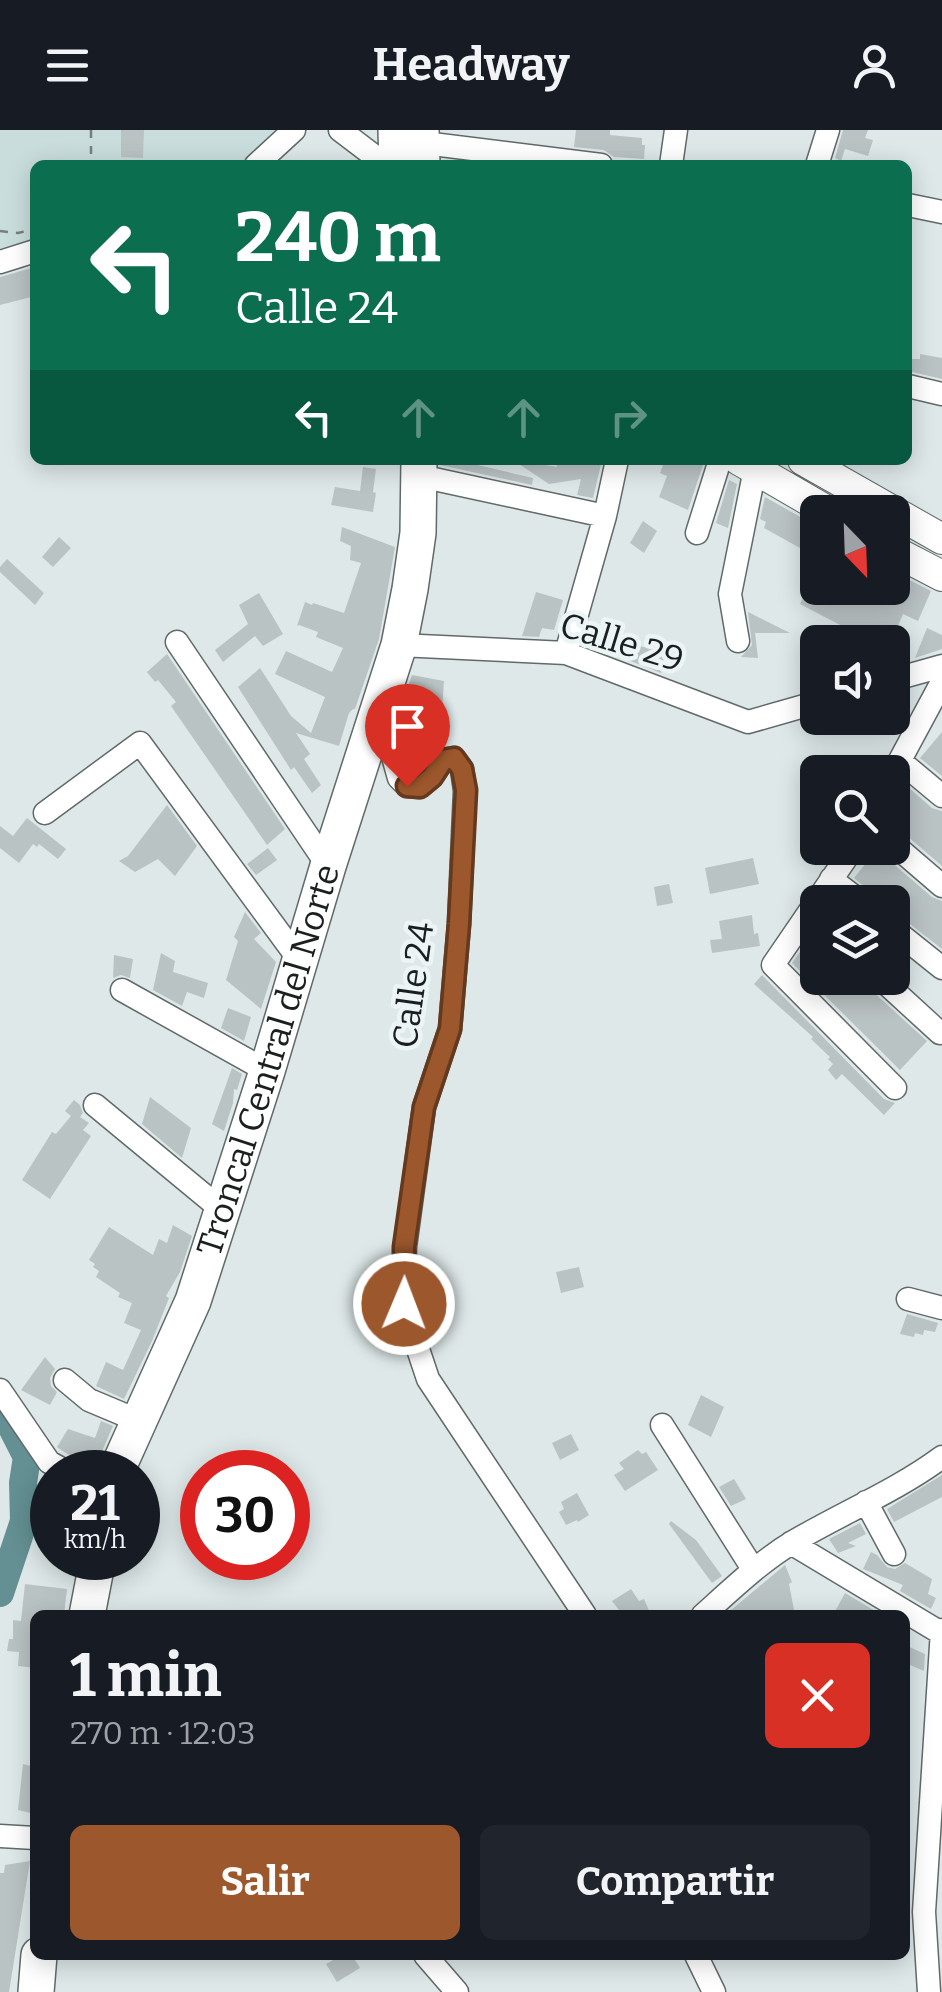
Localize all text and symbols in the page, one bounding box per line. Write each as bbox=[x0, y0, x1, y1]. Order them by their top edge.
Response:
icon: menu bbox=[40, 38, 95, 93]
text: Headway bbox=[373, 38, 569, 92]
icon: person bbox=[847, 38, 902, 93]
text: 240 m bbox=[235, 196, 441, 280]
icon: left bbox=[70, 200, 200, 330]
text: Calle 24 bbox=[235, 281, 398, 335]
icon: left bbox=[286, 390, 341, 445]
icon: ahead bbox=[391, 390, 446, 445]
icon: ahead bbox=[496, 390, 551, 445]
icon: right bbox=[601, 390, 656, 445]
north arrow bbox=[800, 495, 910, 605]
map controls bbox=[800, 495, 910, 995]
street label: Calle 29 bbox=[555, 603, 689, 681]
button: sound bbox=[800, 625, 910, 735]
pin bbox=[365, 684, 450, 787]
icon: arrive bbox=[380, 699, 435, 754]
button: search bbox=[800, 755, 910, 865]
street label: Troncal Central del Norte bbox=[188, 859, 348, 1261]
button: layers bbox=[800, 885, 910, 995]
street label: Calle 24 bbox=[383, 919, 443, 1051]
position arrow bbox=[352, 1252, 456, 1356]
speed limit sign: 30 bbox=[180, 1450, 310, 1580]
text: 21 bbox=[70, 1473, 120, 1533]
text: km/h bbox=[64, 1525, 126, 1555]
text: 1 min bbox=[70, 1640, 222, 1712]
button: close bbox=[765, 1643, 870, 1748]
text: 270 m · 12:03 bbox=[70, 1714, 255, 1752]
button: Salir bbox=[70, 1825, 460, 1940]
button: Compartir bbox=[480, 1825, 870, 1940]

